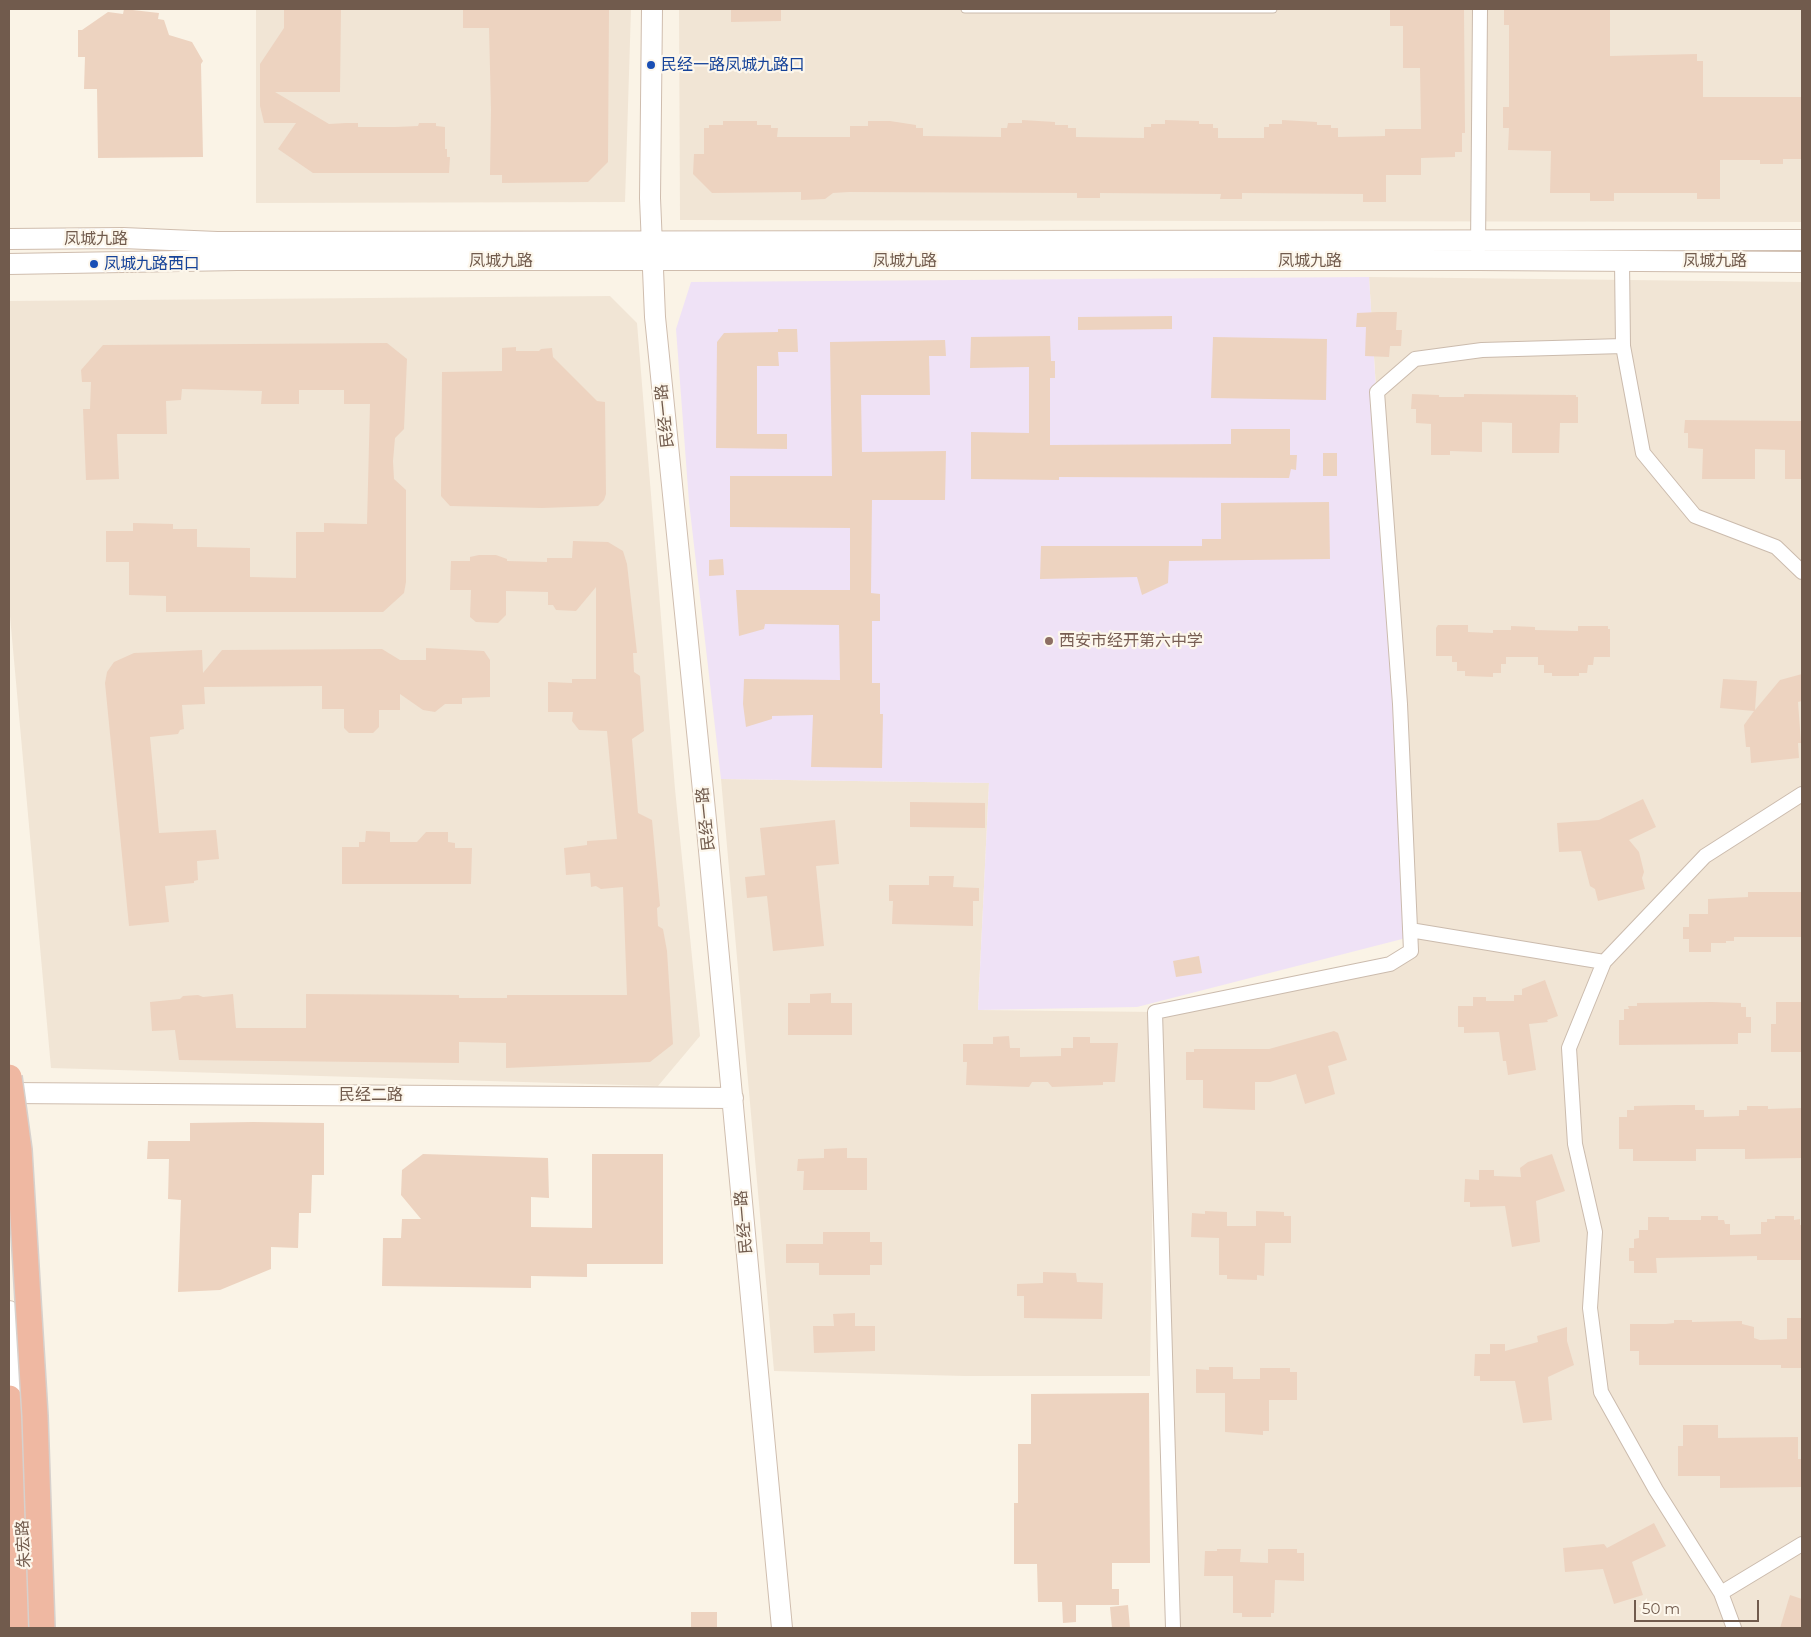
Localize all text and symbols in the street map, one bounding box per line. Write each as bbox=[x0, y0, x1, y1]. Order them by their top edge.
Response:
place label: 民经一路凤城九路口 bbox=[661, 55, 805, 75]
marker: 民经一路凤城九路口 bbox=[645, 59, 657, 71]
street label: 凤城九路 bbox=[64, 229, 128, 249]
street label: 凤城九路 bbox=[469, 251, 533, 271]
street label: 凤城九路 bbox=[873, 251, 937, 271]
street label: 凤城九路 bbox=[1278, 251, 1342, 271]
street label: 凤城九路 bbox=[1683, 251, 1747, 271]
place label: 凤城九路西口 bbox=[104, 254, 200, 274]
marker: 凤城九路西口 bbox=[88, 258, 100, 270]
street label: 民经一路 bbox=[652, 383, 678, 449]
place label: 西安市经开第六中学 bbox=[1059, 631, 1203, 651]
marker: 西安市经开第六中学 bbox=[1043, 635, 1055, 647]
street label: 民经一路 bbox=[693, 786, 719, 852]
street label: 民经二路 bbox=[339, 1085, 403, 1105]
street label: 民经一路 bbox=[732, 1189, 756, 1255]
street label: 朱宏路 bbox=[13, 1520, 35, 1568]
scale bar bbox=[1636, 1590, 1761, 1622]
text: 50 m bbox=[1642, 1599, 1680, 1618]

